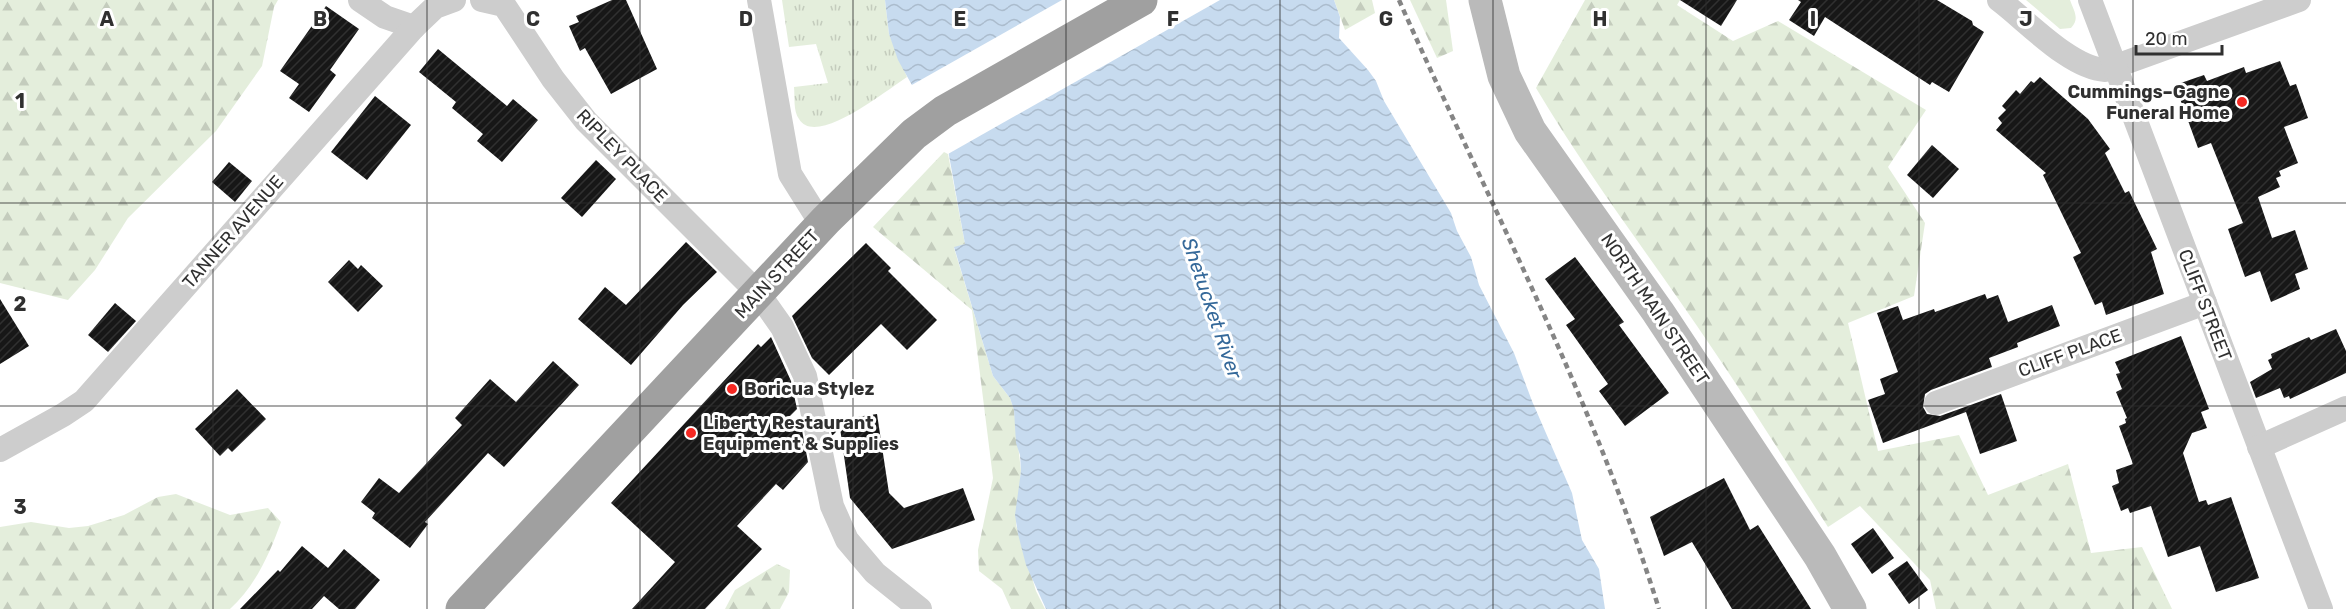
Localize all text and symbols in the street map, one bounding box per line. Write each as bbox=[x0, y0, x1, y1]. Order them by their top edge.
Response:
text: A bbox=[100, 7, 115, 31]
text: B bbox=[313, 7, 327, 31]
text: C bbox=[526, 7, 540, 31]
text: D bbox=[739, 7, 753, 31]
text: E bbox=[954, 7, 966, 31]
text: F bbox=[1167, 7, 1179, 31]
text: G bbox=[1379, 7, 1393, 31]
text: H bbox=[1593, 7, 1607, 31]
text: I bbox=[1810, 7, 1816, 31]
text: J bbox=[2019, 7, 2033, 31]
scale bar bbox=[2136, 18, 2222, 56]
text: 20 m bbox=[2145, 28, 2187, 50]
place label: Cummings–Gagne Funeral Home bbox=[2067, 81, 2230, 124]
text: 1 bbox=[15, 89, 25, 113]
marker: Cummings–Gagne Funeral Home bbox=[2235, 95, 2249, 109]
street label: RIPLEY PLACE bbox=[572, 105, 672, 207]
street label: TANNER AVENUE bbox=[178, 171, 288, 293]
street label: MAIN STREET bbox=[730, 225, 824, 323]
street label: NORTH MAIN STREET bbox=[1596, 229, 1714, 389]
water label: Shetucket River bbox=[1177, 234, 1248, 383]
street label: CLIFF STREET bbox=[2174, 246, 2236, 364]
text: 2 bbox=[14, 292, 27, 316]
street label: CLIFF PLACE bbox=[2015, 324, 2125, 382]
place label: Boricua Stylez bbox=[744, 378, 874, 400]
marker: Boricua Stylez bbox=[725, 382, 739, 396]
place label: Liberty Restaurant Equipment & Supplies bbox=[703, 412, 899, 455]
marker: Liberty Restaurant Equipment & Supplies bbox=[684, 426, 698, 440]
text: 3 bbox=[13, 495, 27, 519]

